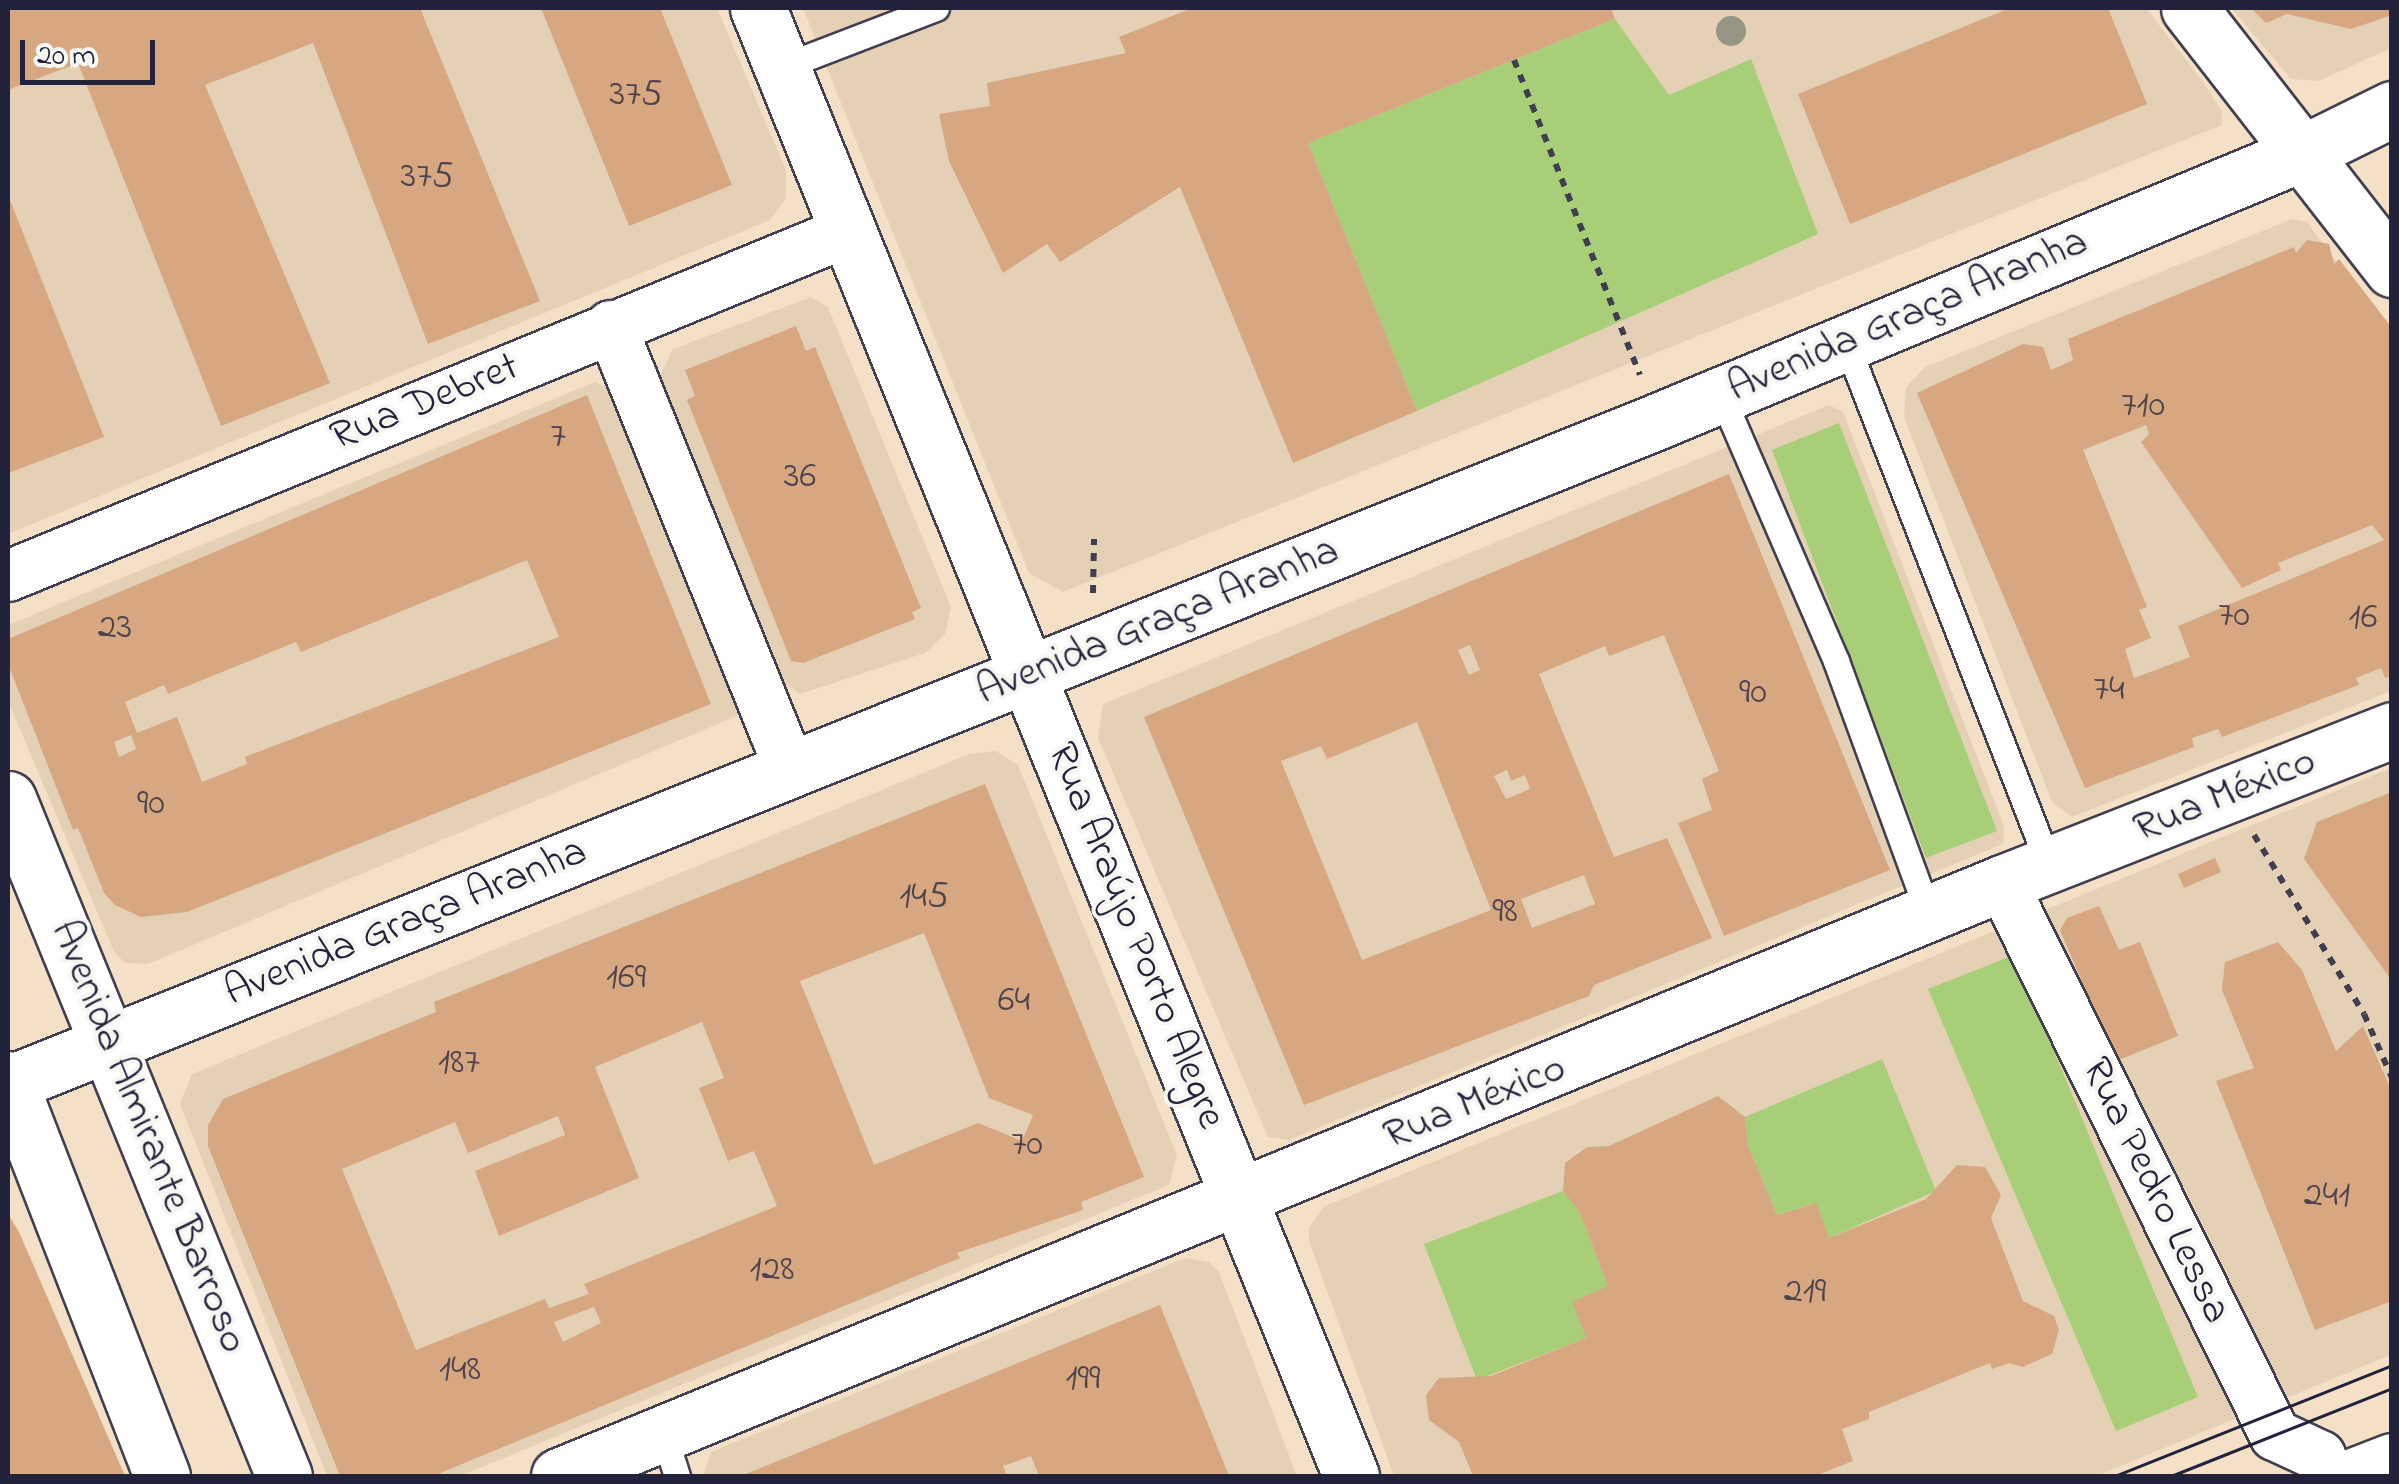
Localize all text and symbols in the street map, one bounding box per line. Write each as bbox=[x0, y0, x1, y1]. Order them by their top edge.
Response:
scale bar bbox=[25, 20, 160, 82]
text: 20 m bbox=[37, 35, 96, 79]
house number: 375 bbox=[609, 73, 663, 119]
house number: 375 bbox=[400, 155, 454, 201]
street label: Avenida Graça Aranha bbox=[1721, 217, 2095, 415]
street label: Rua Debret bbox=[324, 343, 526, 463]
house number: 710 bbox=[2121, 384, 2165, 430]
house number: 7 bbox=[550, 415, 566, 461]
house number: 36 bbox=[784, 455, 816, 501]
street label: Avenida Graça Aranha bbox=[970, 526, 1346, 718]
house number: 70 bbox=[2218, 594, 2250, 640]
house number: 16 bbox=[2349, 596, 2377, 642]
house number: 23 bbox=[98, 606, 132, 652]
house number: 74 bbox=[2093, 668, 2125, 714]
house number: 90 bbox=[1739, 671, 1767, 717]
street label: Rua Araújo Porto Alegre bbox=[1034, 736, 1236, 1136]
street label: Rua México bbox=[2127, 737, 2323, 855]
house number: 90 bbox=[137, 782, 165, 828]
street label: Avenida Graça Aranha bbox=[218, 827, 594, 1019]
house number: 145 bbox=[899, 875, 949, 921]
house number: 98 bbox=[1492, 890, 1518, 936]
street label: Avenida Almirante Barroso bbox=[38, 913, 258, 1361]
house number: 169 bbox=[606, 956, 646, 1002]
house number: 64 bbox=[998, 979, 1030, 1025]
house number: 187 bbox=[438, 1041, 480, 1087]
street label: Rua México bbox=[1377, 1044, 1573, 1162]
street label: Rua Pedro Lessa bbox=[2069, 1050, 2241, 1332]
house number: 70 bbox=[1011, 1123, 1043, 1169]
house number: 241 bbox=[2304, 1174, 2350, 1220]
house number: 128 bbox=[749, 1248, 795, 1294]
house number: 219 bbox=[1784, 1270, 1826, 1316]
house number: 148 bbox=[439, 1348, 481, 1394]
house number: 199 bbox=[1066, 1357, 1100, 1403]

